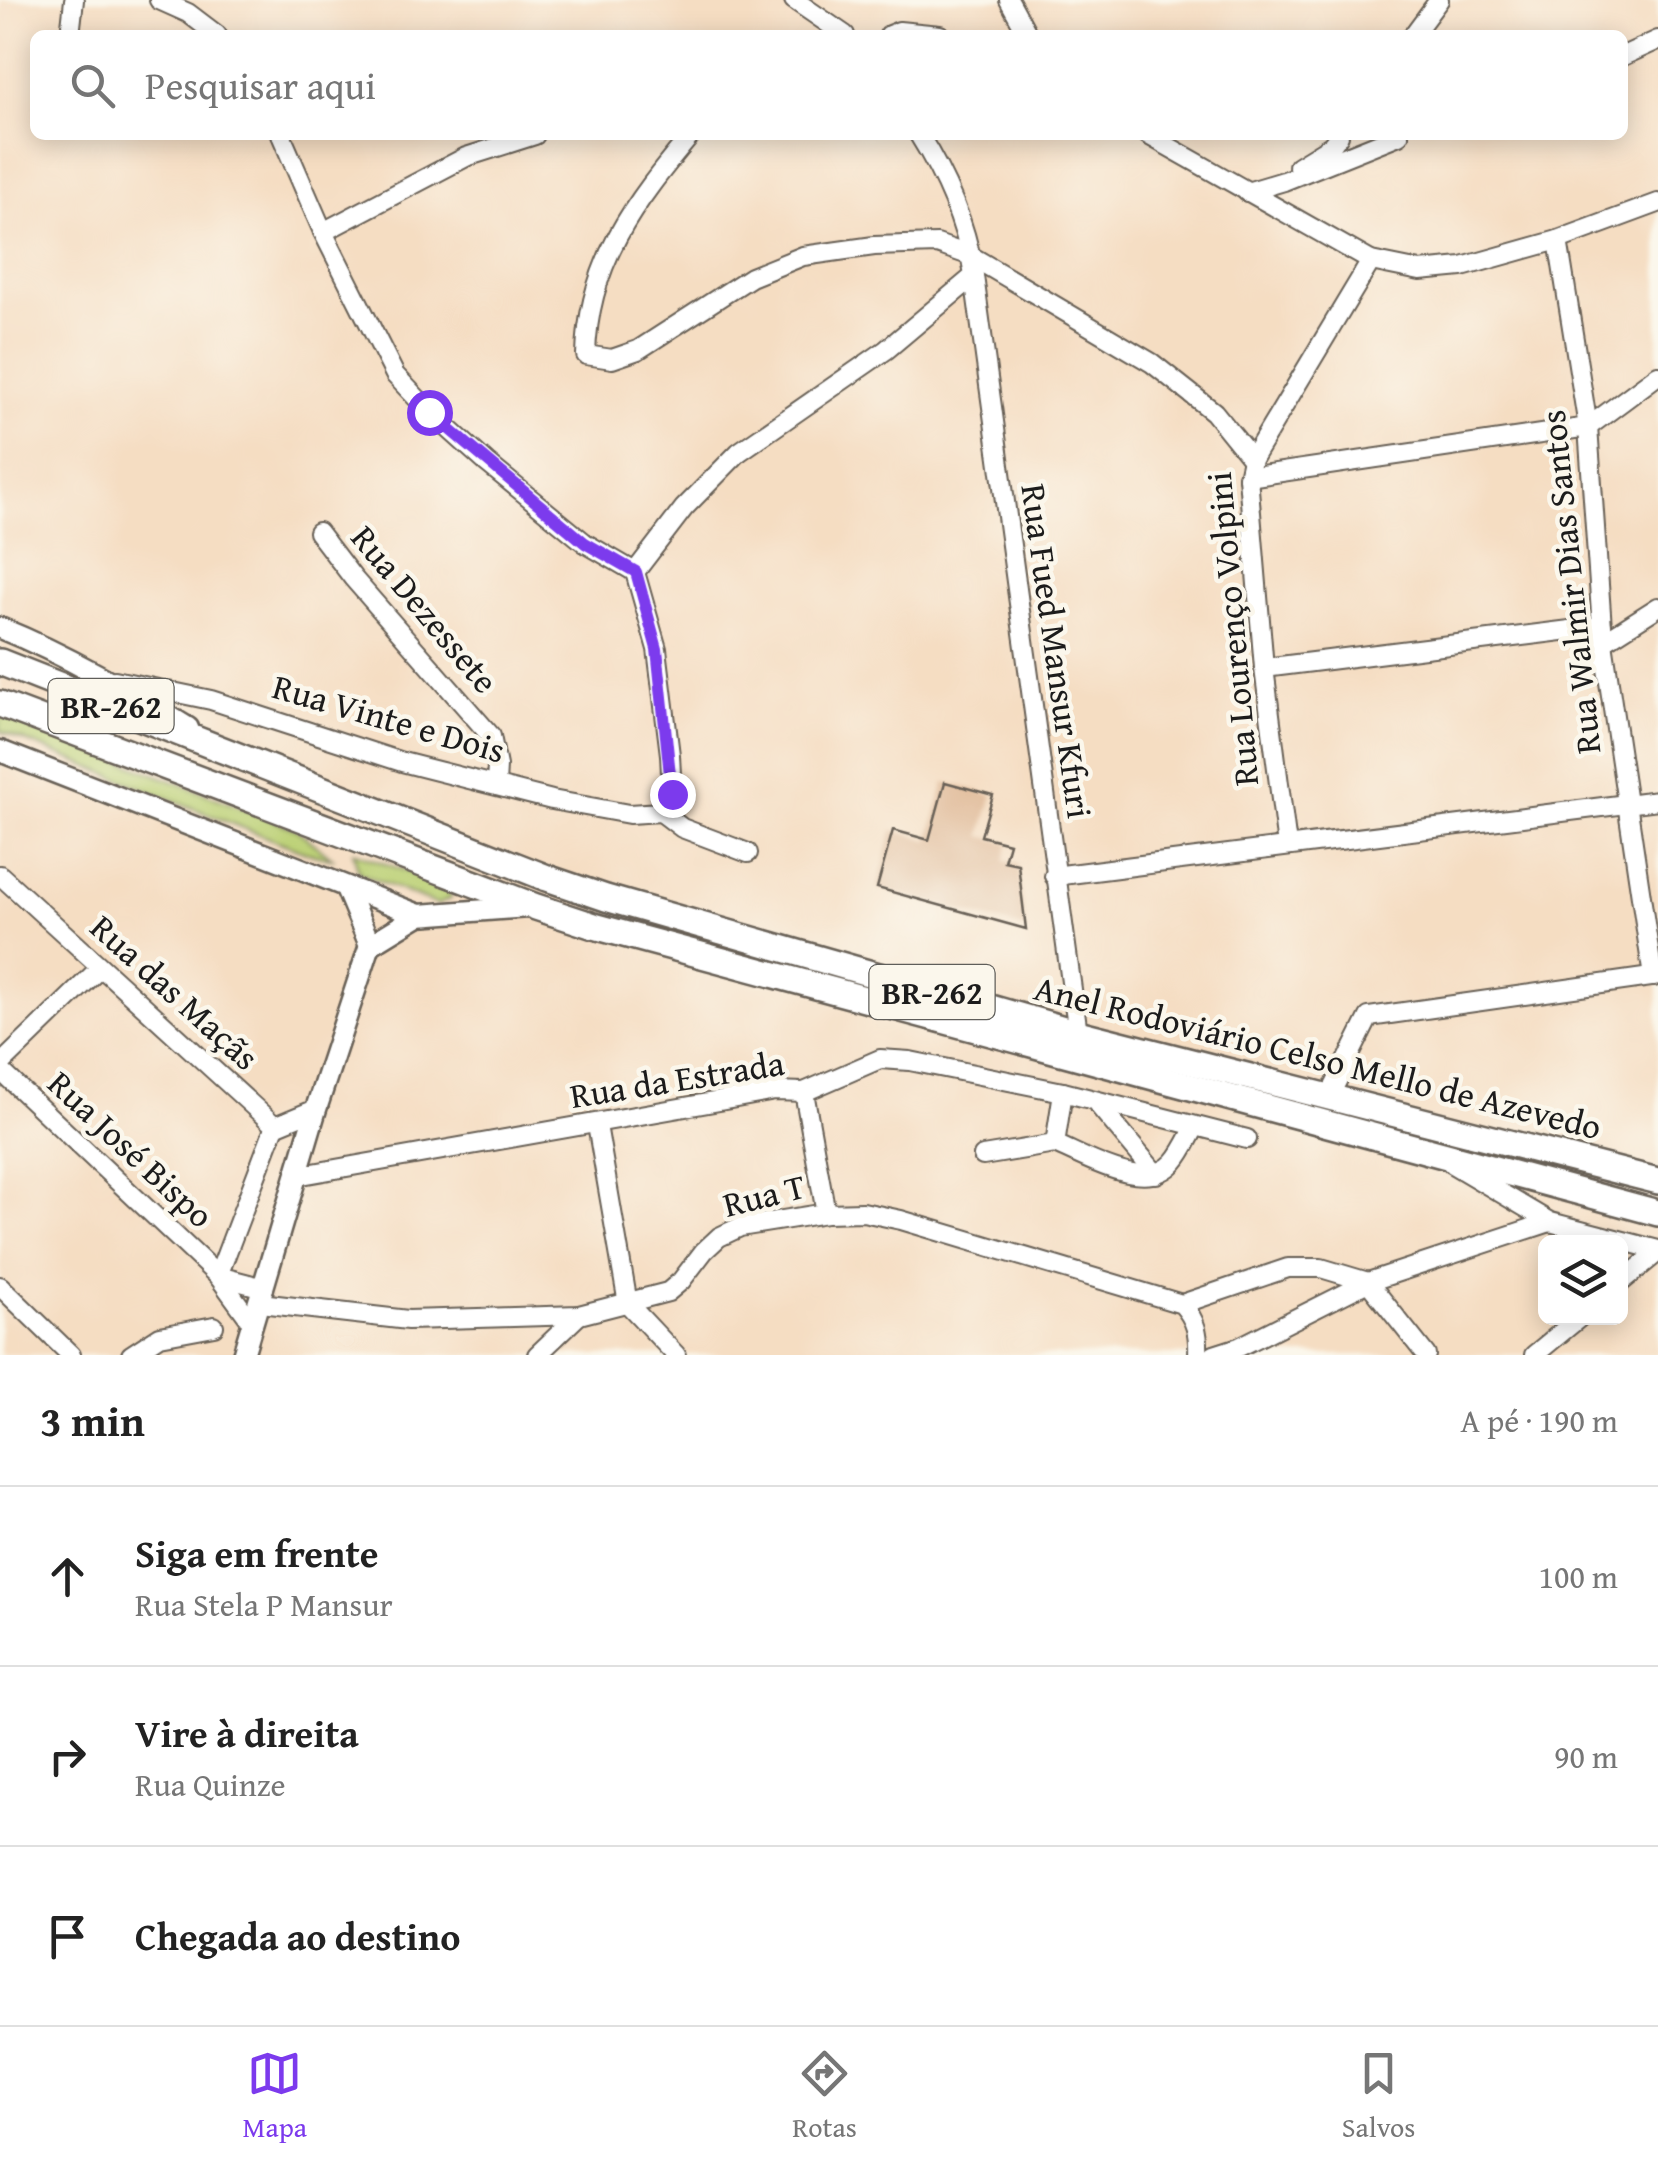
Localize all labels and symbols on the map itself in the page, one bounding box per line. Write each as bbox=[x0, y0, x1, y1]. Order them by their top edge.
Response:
route start bbox=[407, 390, 453, 436]
street label: Rua Walmir Dias Santos bbox=[1527, 408, 1613, 756]
street label: Rua Lourenço Volpini bbox=[1193, 470, 1271, 788]
street label: Rua Fued Mansur Kfuri bbox=[1008, 481, 1106, 821]
street label: Rua Dezessete bbox=[339, 514, 511, 704]
street label: Rua Vinte e Dois bbox=[267, 661, 511, 775]
road number: BR-262 bbox=[48, 679, 174, 733]
route end bbox=[650, 772, 696, 818]
street label: Rua das Maçãs bbox=[79, 902, 271, 1082]
street label: Anel Rodoviário Celso Mello de Azevedo bbox=[1029, 962, 1607, 1152]
road number: BR-262 bbox=[870, 965, 994, 1019]
street label: Rua da Estrada bbox=[566, 1037, 788, 1121]
street label: Rua José Bispo bbox=[37, 1059, 225, 1239]
street label: Rua T bbox=[718, 1160, 810, 1230]

